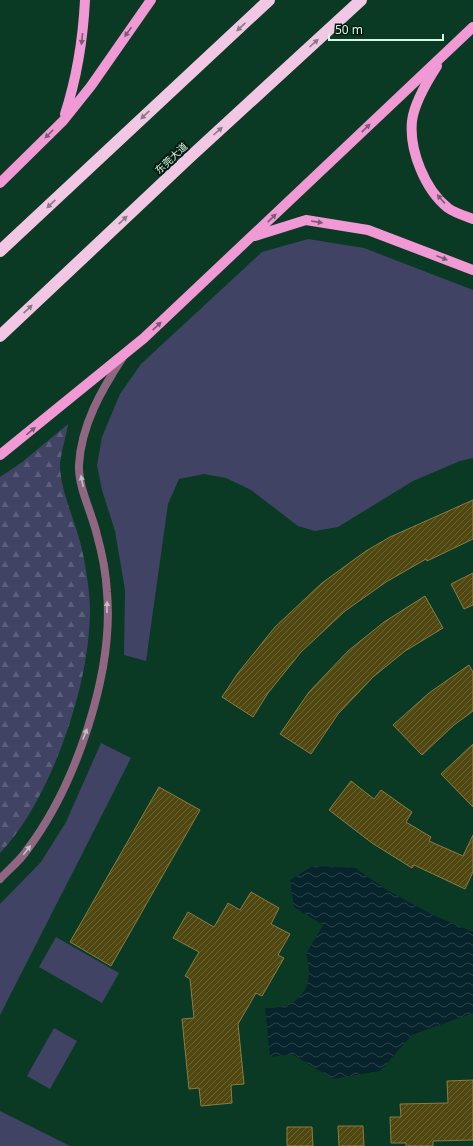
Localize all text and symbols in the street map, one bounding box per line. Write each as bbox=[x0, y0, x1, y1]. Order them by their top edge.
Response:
scale bar bbox=[329, 16, 443, 42]
text: 50 m bbox=[335, 21, 363, 38]
one-way arrow bbox=[236, 22, 246, 31]
one-way arrow bbox=[124, 26, 132, 37]
one-way arrow bbox=[78, 33, 85, 45]
one-way arrow bbox=[309, 39, 319, 48]
one-way arrow bbox=[141, 110, 150, 119]
one-way arrow bbox=[361, 123, 371, 133]
one-way arrow bbox=[213, 126, 223, 136]
one-way arrow bbox=[44, 129, 54, 139]
street label: 东莞大道 bbox=[152, 139, 190, 177]
one-way arrow bbox=[436, 194, 445, 205]
one-way arrow bbox=[46, 199, 55, 208]
one-way arrow bbox=[267, 213, 277, 223]
one-way arrow bbox=[118, 215, 128, 225]
one-way arrow bbox=[311, 219, 323, 225]
one-way arrow bbox=[436, 255, 448, 261]
one-way arrow bbox=[23, 304, 33, 314]
one-way arrow bbox=[152, 321, 162, 331]
one-way arrow bbox=[25, 427, 36, 436]
one-way arrow bbox=[78, 474, 84, 487]
one-way arrow bbox=[104, 600, 110, 613]
one-way arrow bbox=[82, 728, 88, 740]
one-way arrow bbox=[22, 845, 31, 856]

